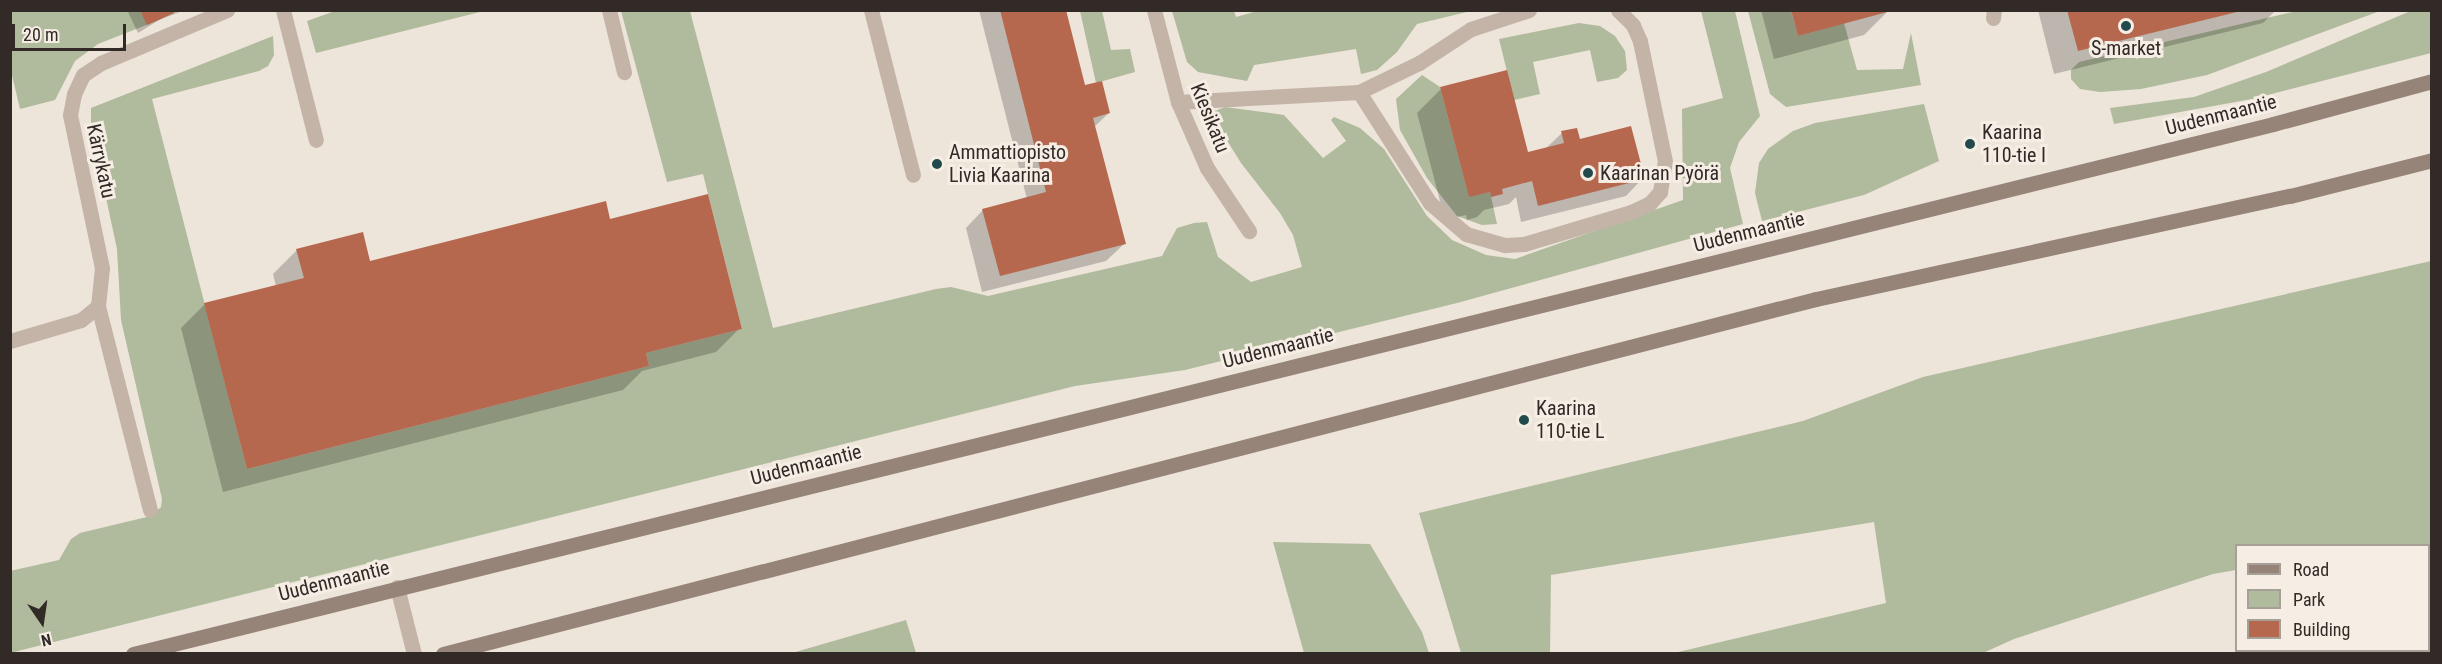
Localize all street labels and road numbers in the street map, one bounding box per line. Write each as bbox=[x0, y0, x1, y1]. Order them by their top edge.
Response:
street label: Kiesikatu bbox=[1185, 80, 1235, 156]
street label: Uudenmaantie bbox=[2163, 90, 2279, 140]
street label: Kärrykatu bbox=[81, 122, 121, 200]
street label: Uudenmaantie bbox=[1691, 207, 1807, 257]
street label: Uudenmaantie bbox=[1220, 323, 1336, 373]
street label: Uudenmaantie bbox=[748, 440, 864, 490]
street label: Uudenmaantie bbox=[276, 556, 392, 606]

